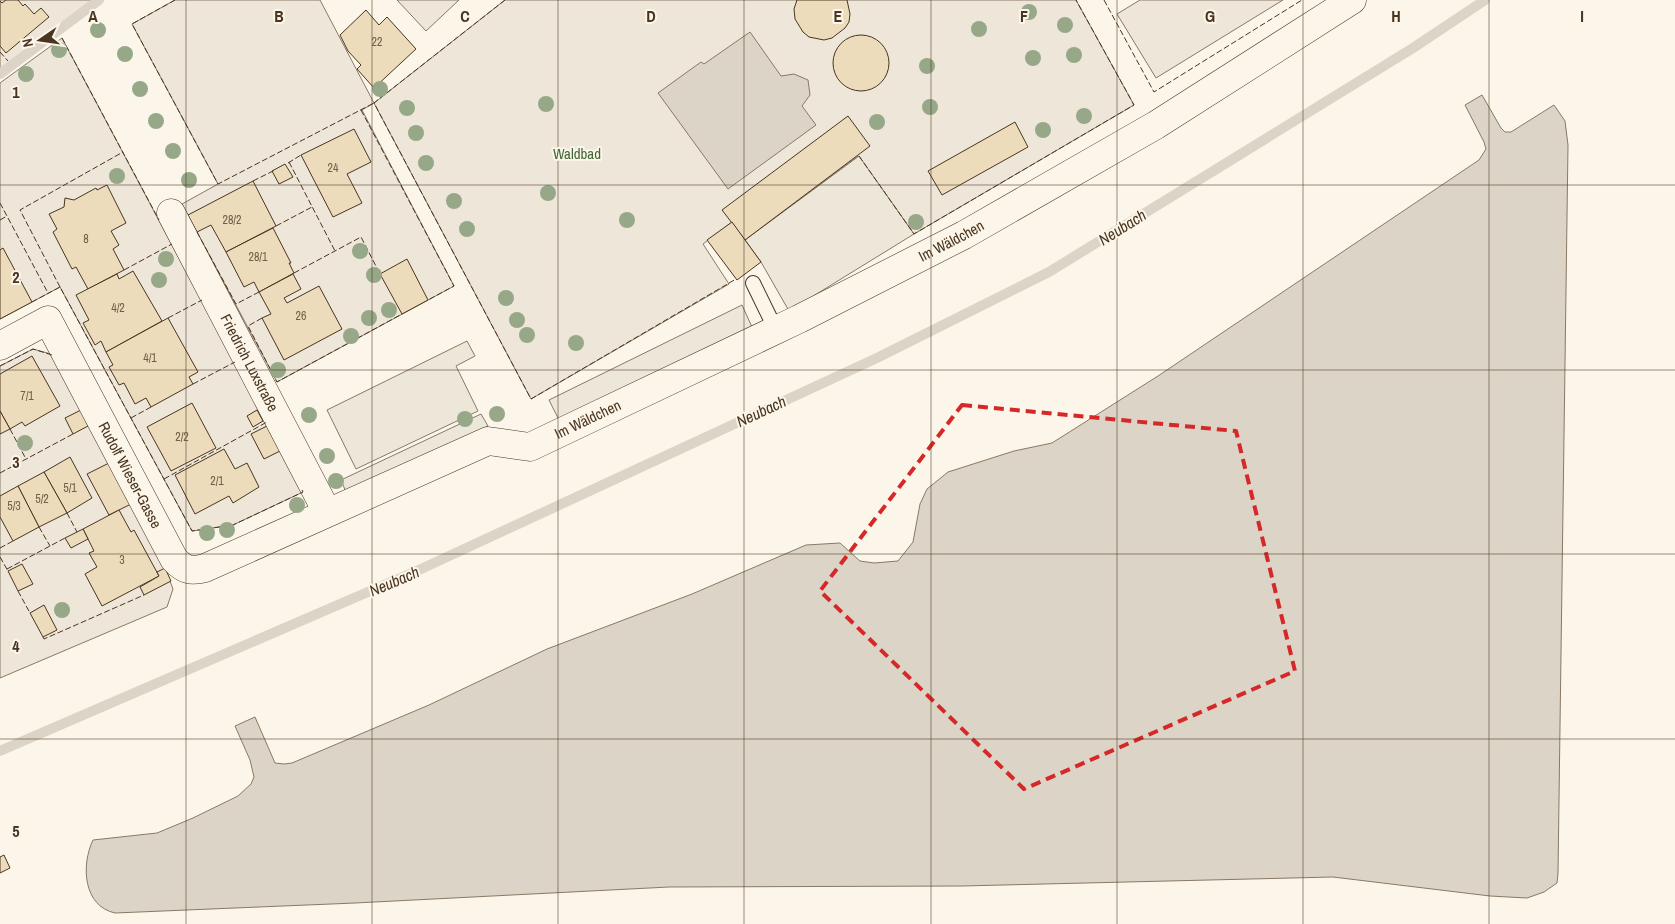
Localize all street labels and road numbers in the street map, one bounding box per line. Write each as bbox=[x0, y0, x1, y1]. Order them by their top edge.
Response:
street label: Im Wäldchen bbox=[915, 215, 988, 267]
street label: Friedrich Luxstraße bbox=[215, 310, 284, 415]
street label: Im Wäldchen bbox=[551, 394, 624, 444]
street label: Rudolf Wieser-Gasse bbox=[94, 418, 167, 532]

